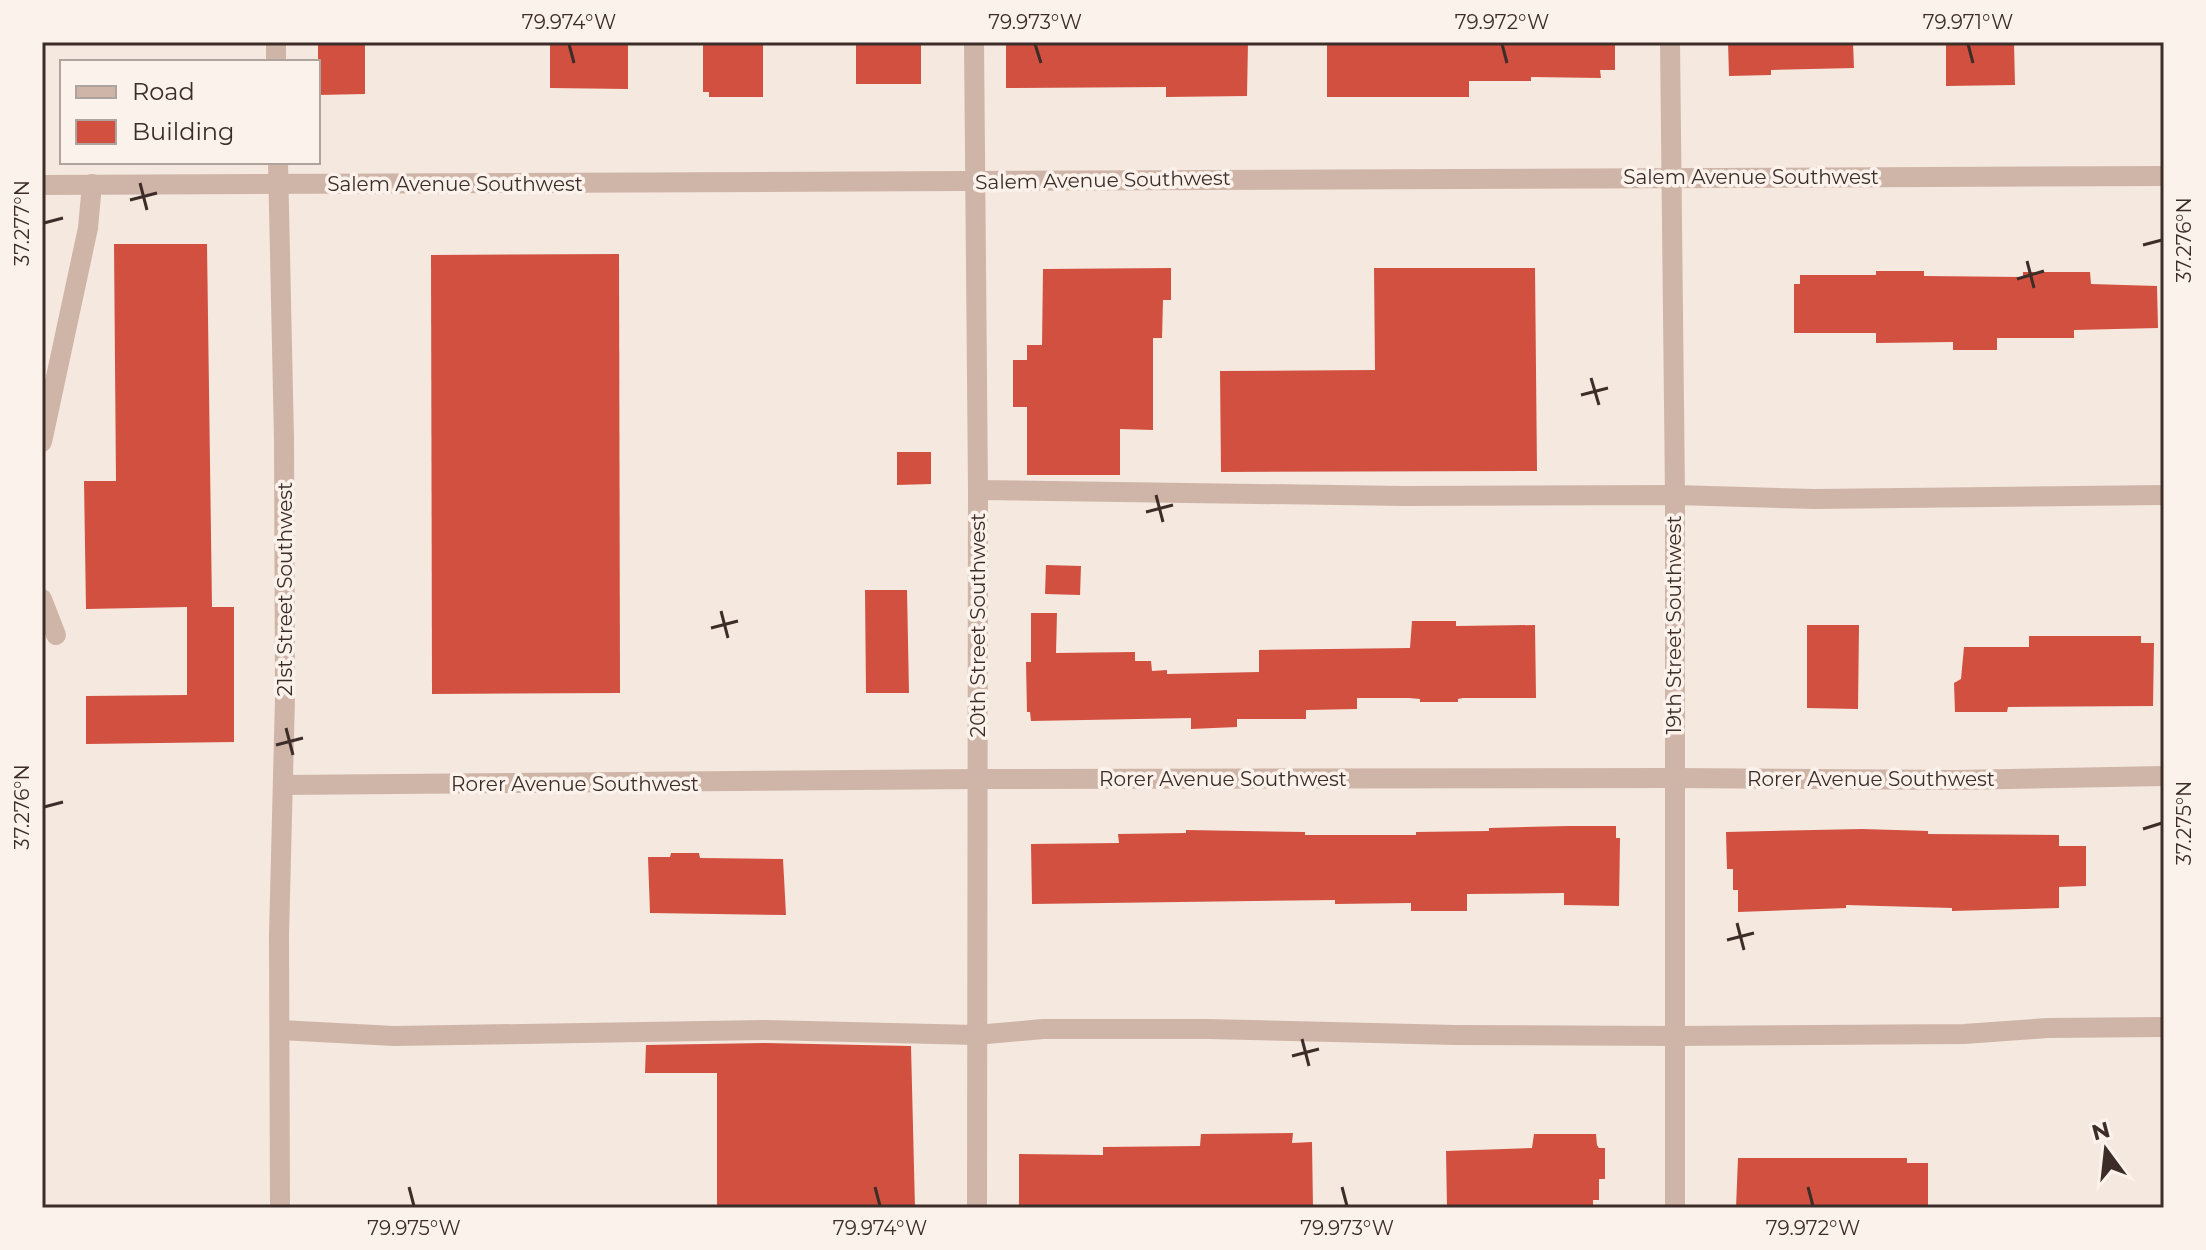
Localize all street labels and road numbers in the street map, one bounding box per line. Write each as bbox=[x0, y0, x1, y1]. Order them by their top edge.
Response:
street label: Salem Avenue Southwest bbox=[1623, 165, 1879, 189]
street label: Salem Avenue Southwest bbox=[975, 166, 1231, 194]
street label: Salem Avenue Southwest bbox=[327, 172, 583, 196]
street label: 21st Street Southwest bbox=[273, 482, 297, 696]
street label: 20th Street Southwest bbox=[966, 513, 990, 737]
street label: 19th Street Southwest bbox=[1662, 515, 1686, 735]
street label: Rorer Avenue Southwest bbox=[1099, 767, 1347, 791]
street label: Rorer Avenue Southwest bbox=[1747, 767, 1995, 791]
street label: Rorer Avenue Southwest bbox=[451, 772, 699, 796]

